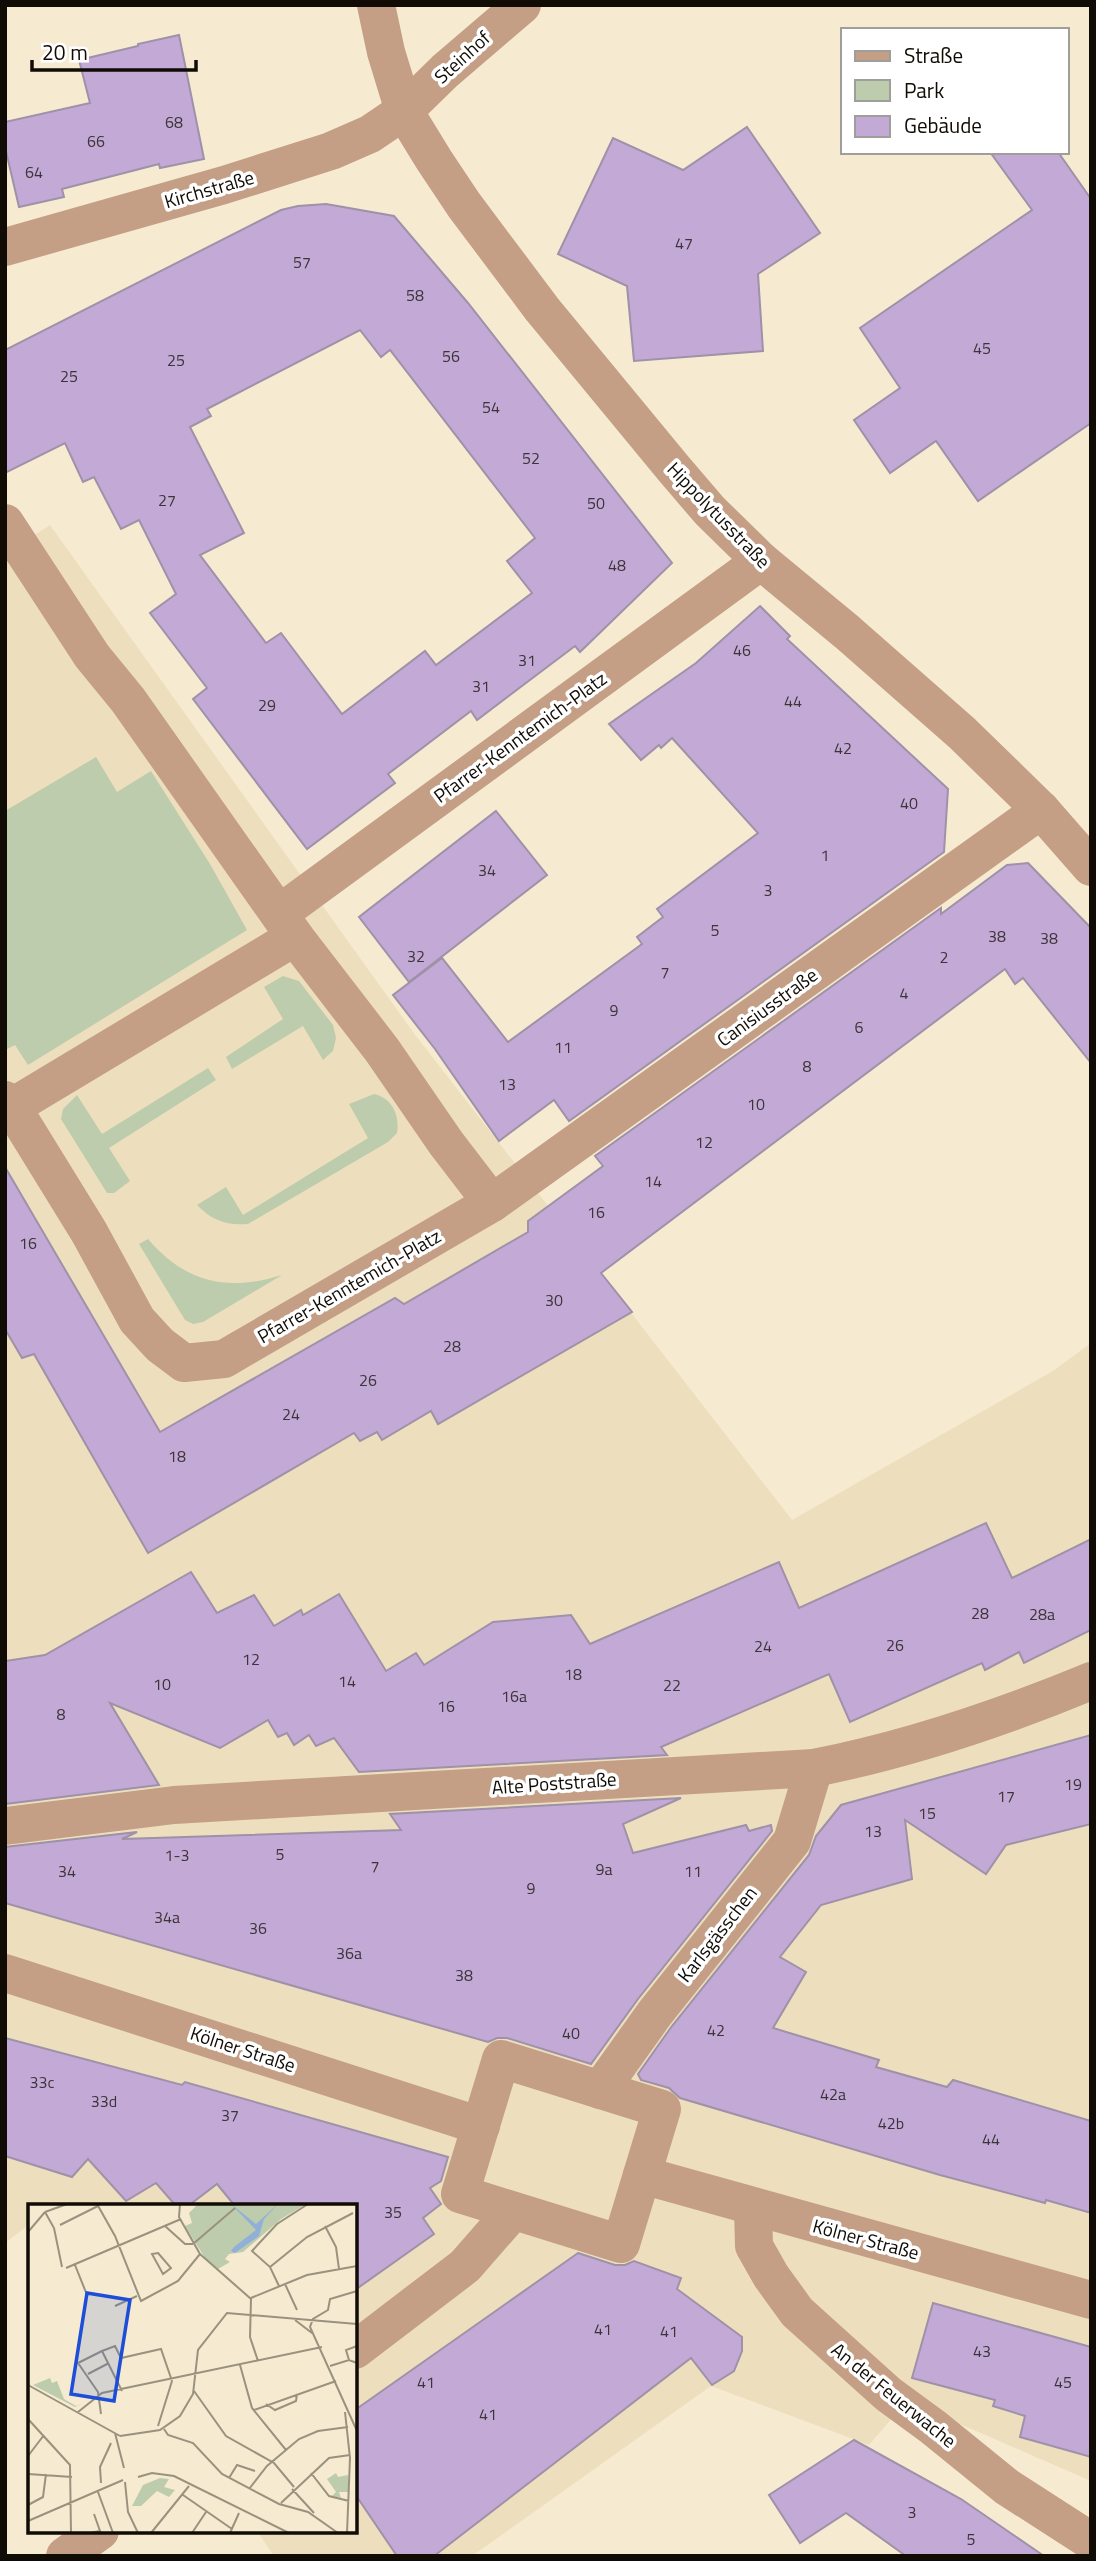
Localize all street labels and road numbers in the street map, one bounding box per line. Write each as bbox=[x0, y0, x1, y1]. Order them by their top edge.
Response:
street label: Steinhof bbox=[427, 23, 497, 90]
street label: Kirchstraße bbox=[161, 162, 257, 215]
street label: Hippolytusstraße bbox=[661, 455, 778, 574]
street label: Pfarrer-Kenntemich-Platz bbox=[427, 664, 612, 809]
street label: Canisiusstraße bbox=[710, 960, 823, 1053]
street label: Pfarrer-Kenntemich-Platz bbox=[252, 1221, 446, 1350]
street label: Alte Poststraße bbox=[491, 1764, 617, 1801]
street label: Karlsgässchen bbox=[670, 1879, 764, 1988]
street label: Kölner Straße bbox=[187, 2018, 299, 2079]
street label: Kölner Straße bbox=[810, 2210, 922, 2267]
street label: An der Feuerwache bbox=[826, 2335, 963, 2454]

